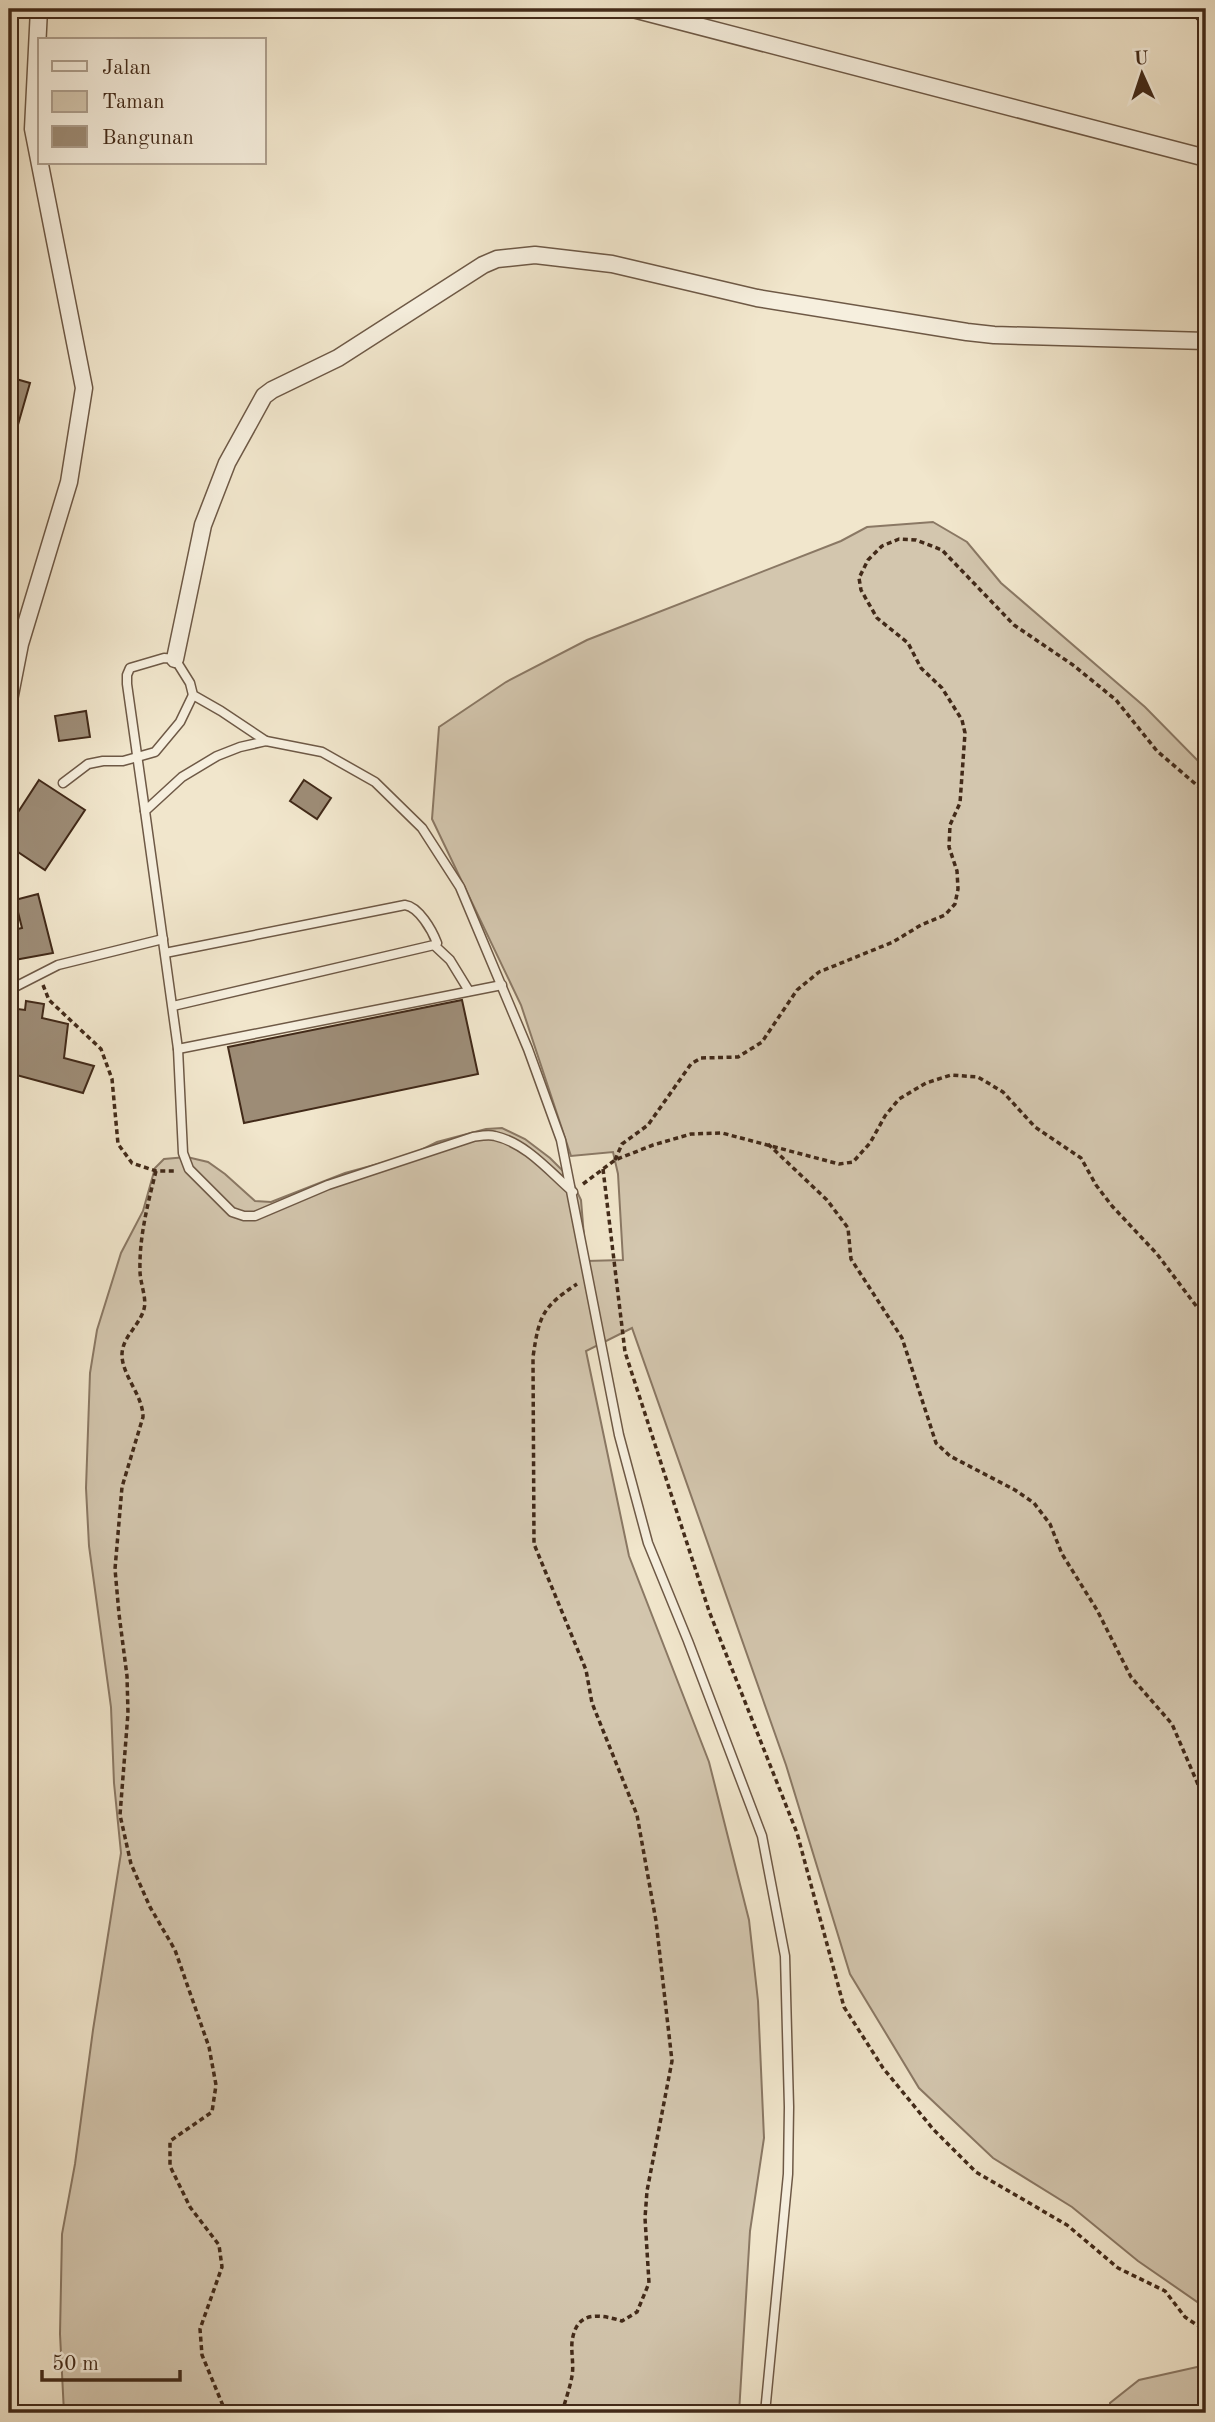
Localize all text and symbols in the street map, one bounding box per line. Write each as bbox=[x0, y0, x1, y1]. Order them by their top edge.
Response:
legend bbox=[38, 38, 266, 164]
north arrow bbox=[1106, 38, 1176, 108]
text: U bbox=[1133, 50, 1149, 69]
text: Jalan bbox=[102, 58, 151, 79]
text: Taman bbox=[102, 92, 165, 113]
text: Bangunan bbox=[102, 128, 194, 149]
scale bar bbox=[42, 2338, 180, 2382]
text: 50 m bbox=[52, 2354, 99, 2375]

